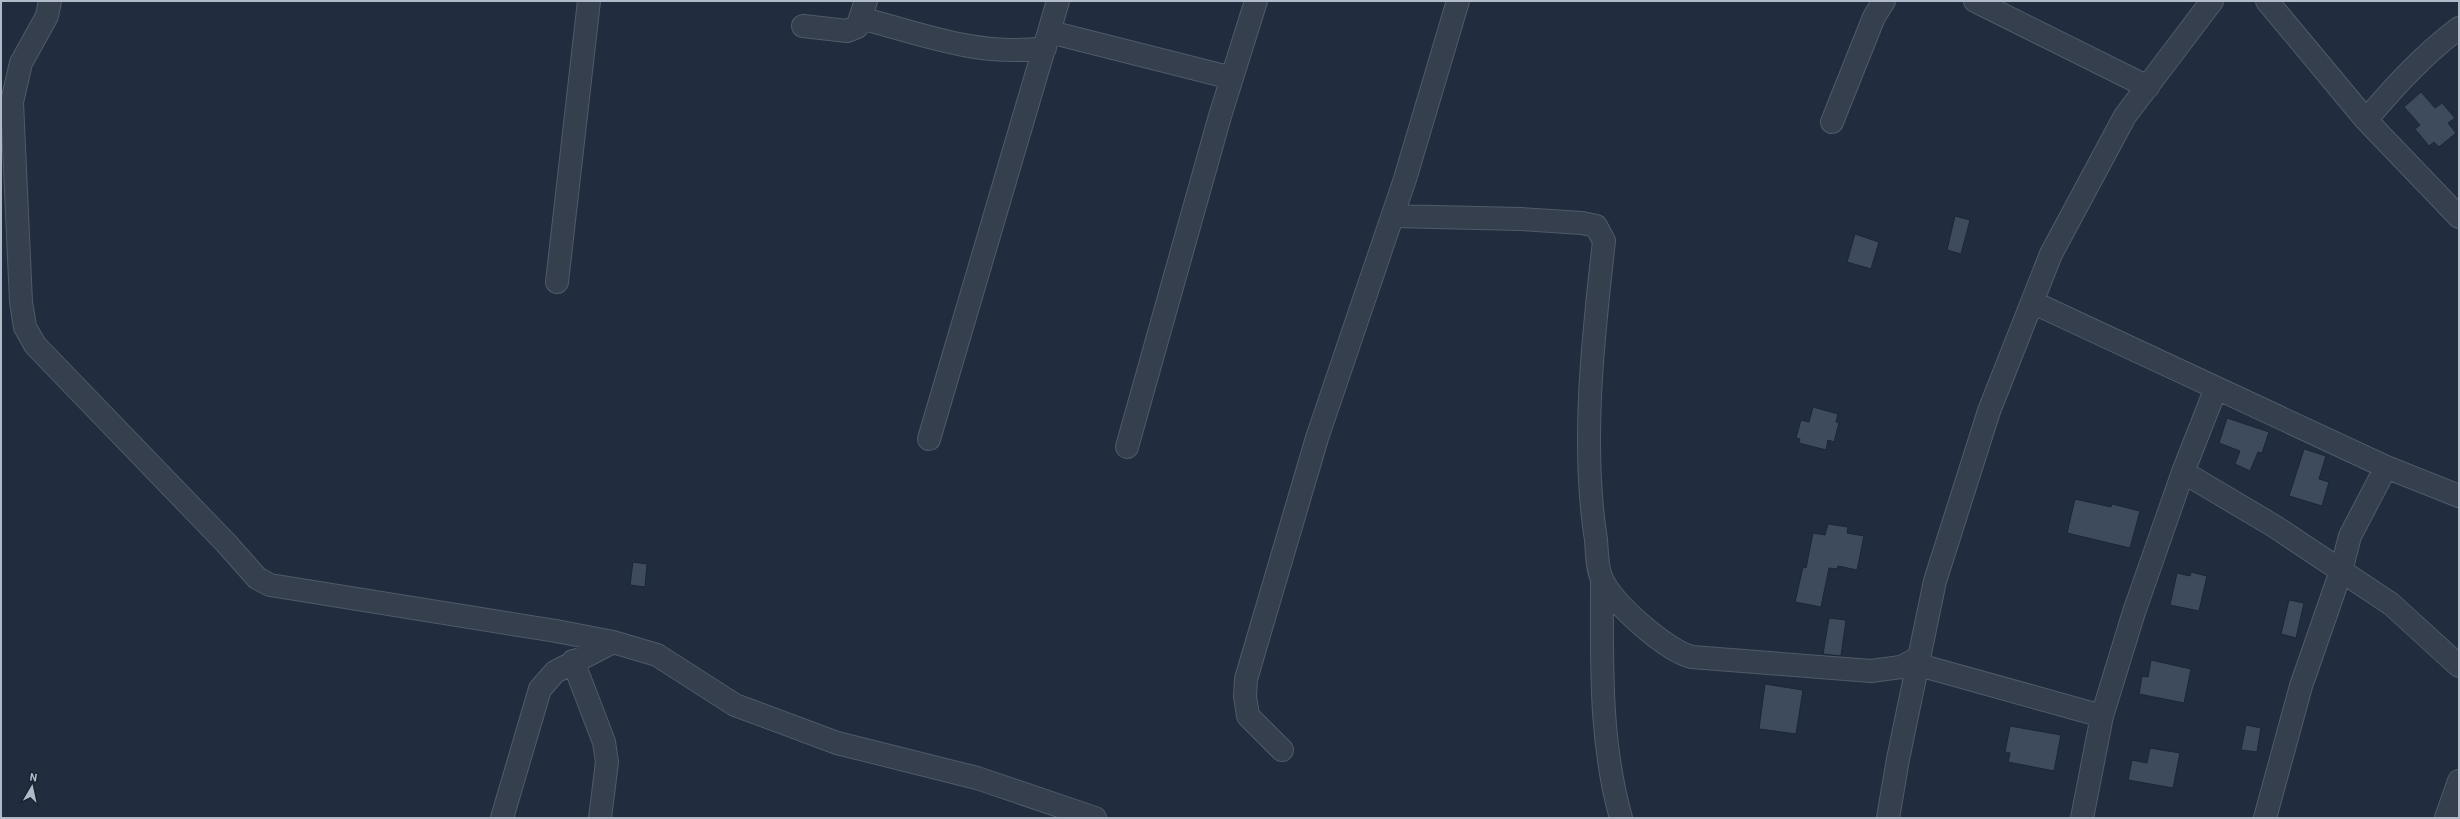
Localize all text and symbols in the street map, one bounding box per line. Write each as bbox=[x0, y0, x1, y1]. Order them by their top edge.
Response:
north arrow bbox=[12, 767, 52, 807]
text: N bbox=[29, 770, 38, 784]

